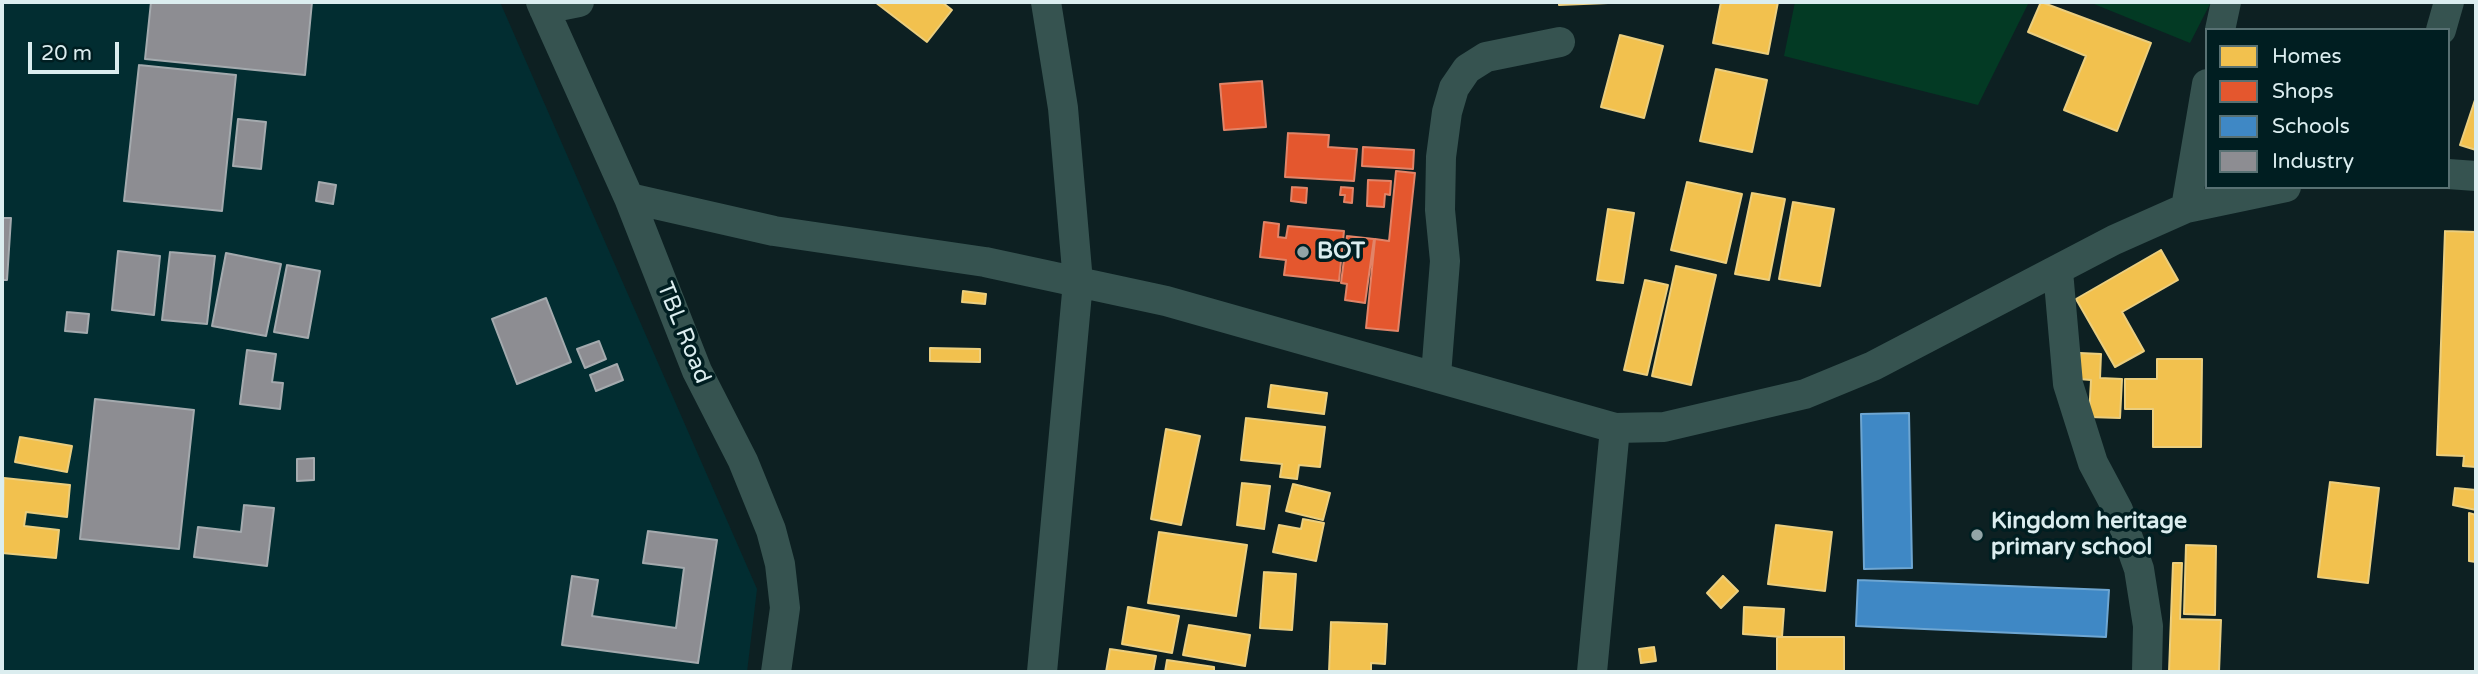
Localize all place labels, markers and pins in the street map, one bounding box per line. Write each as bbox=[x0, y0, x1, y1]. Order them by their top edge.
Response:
place label: BOT bbox=[1317, 238, 1365, 266]
marker: BOT bbox=[1295, 244, 1311, 260]
place label: Kingdom heritage primary school bbox=[1991, 508, 2187, 562]
marker: Kingdom heritage primary school bbox=[1969, 527, 1985, 543]

